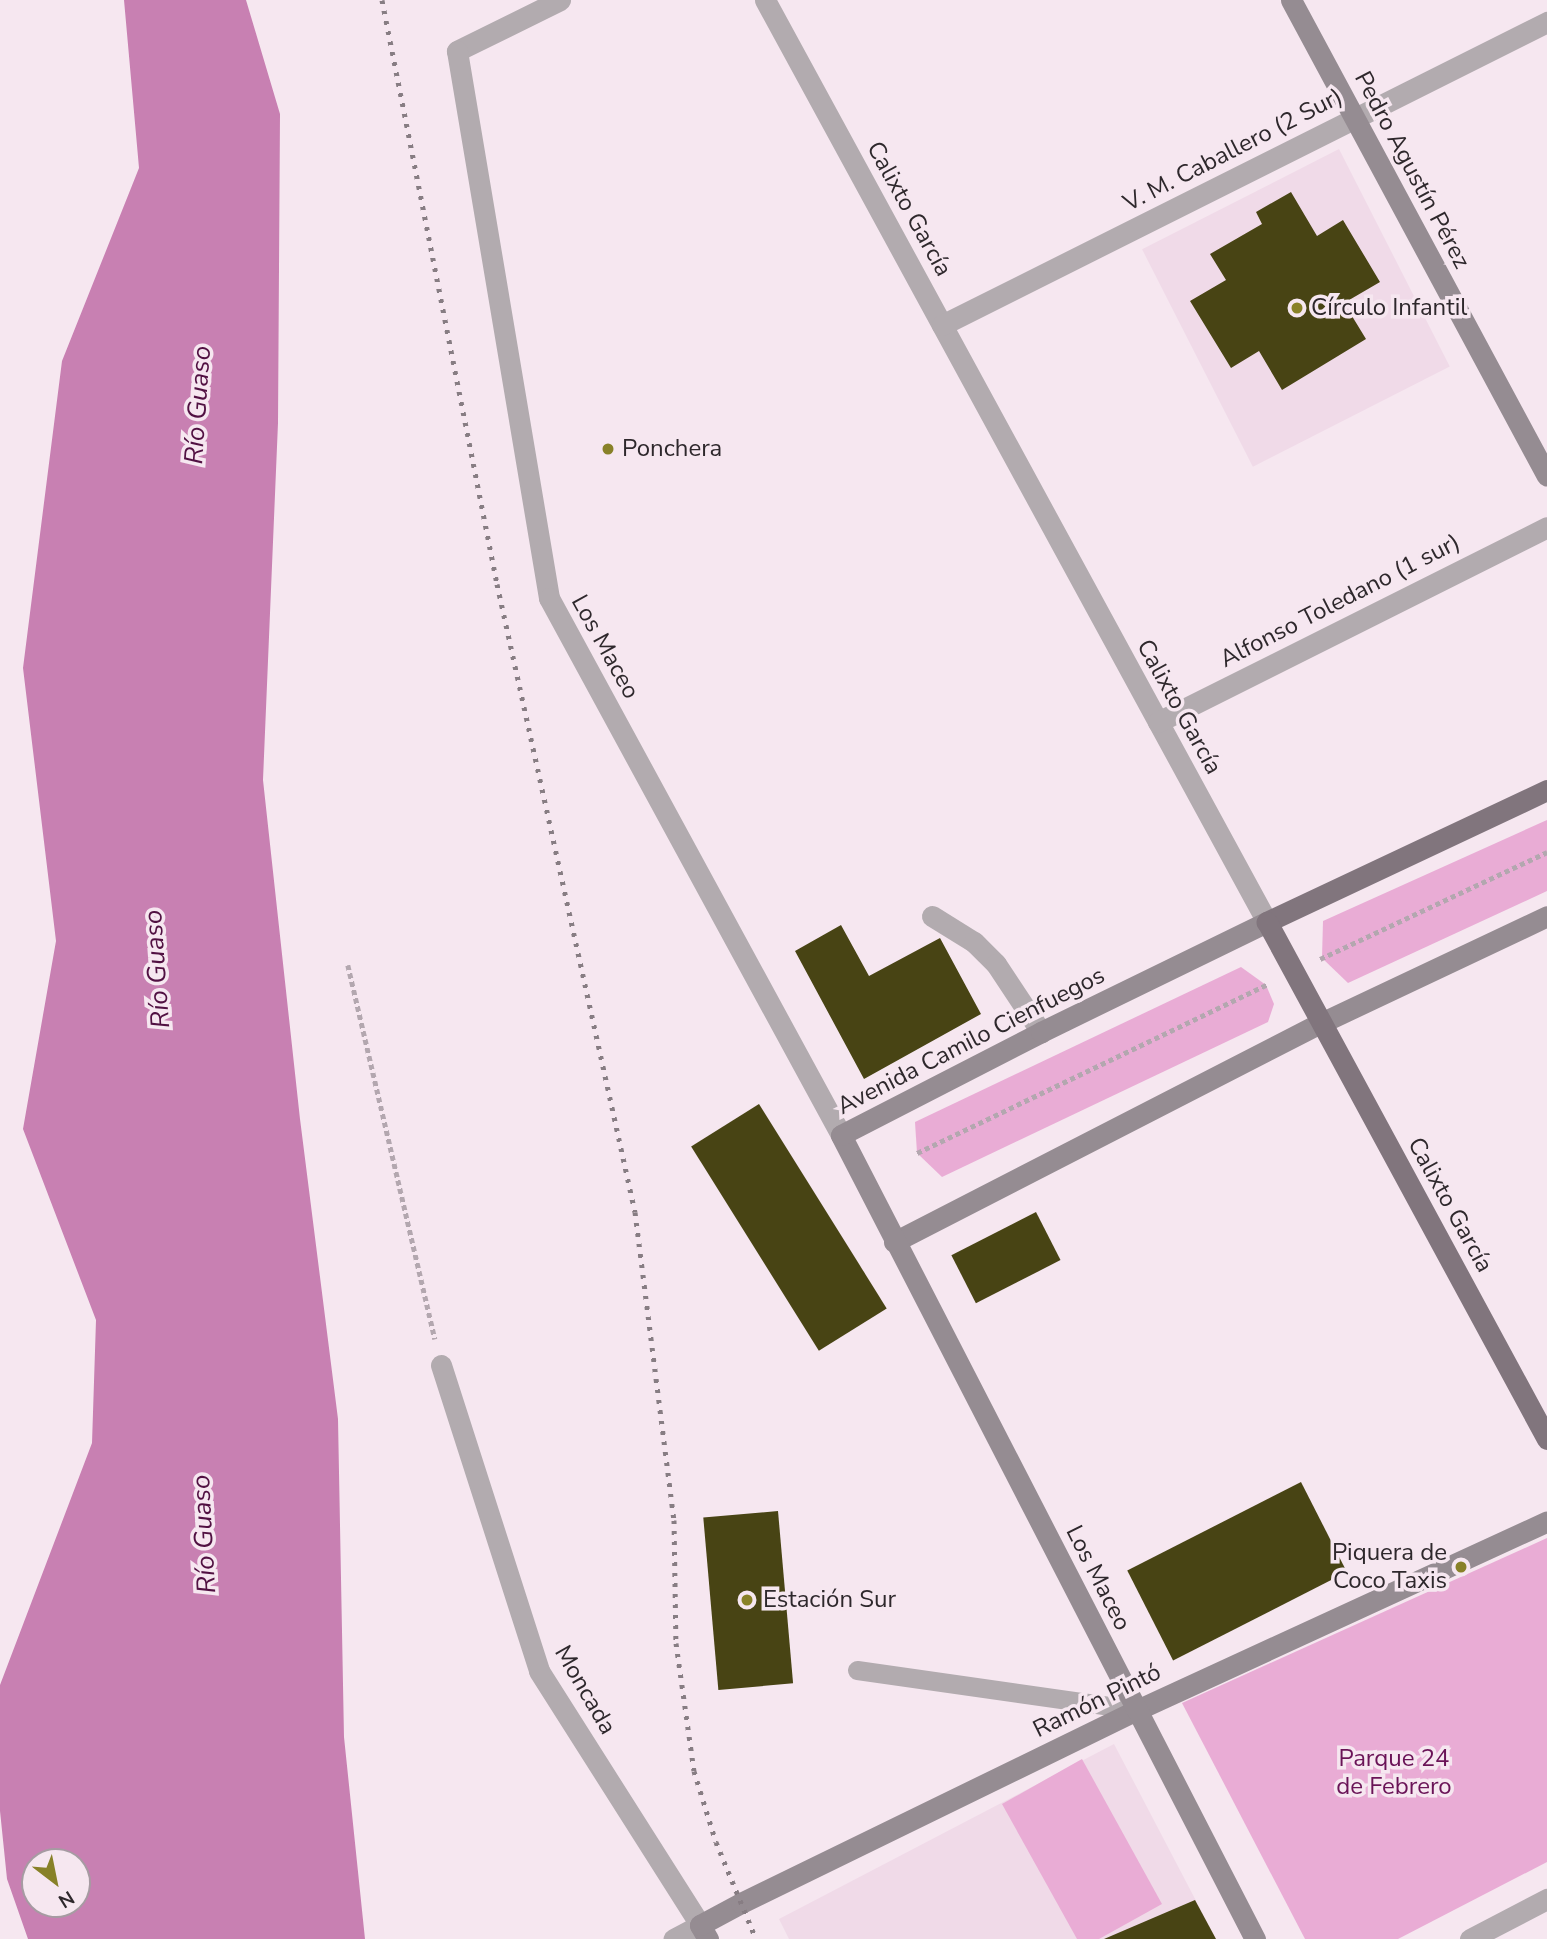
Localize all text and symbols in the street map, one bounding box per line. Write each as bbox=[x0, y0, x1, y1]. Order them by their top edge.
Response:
street label: Pedro Agustín Pérez bbox=[1348, 66, 1476, 274]
street label: V. M. Caballero (2 Sur) bbox=[1119, 82, 1347, 218]
street label: Calixto García bbox=[860, 137, 958, 281]
place label: Círculo Infantil bbox=[1311, 294, 1467, 322]
marker: Círculo Infantil bbox=[1289, 300, 1305, 316]
water label: Río Guaso bbox=[178, 345, 218, 465]
place label: Ponchera bbox=[622, 435, 722, 463]
marker: Ponchera bbox=[600, 441, 616, 457]
street label: Alfonso Toledano (1 sur) bbox=[1215, 528, 1465, 674]
street label: Los Maceo bbox=[565, 590, 645, 704]
street label: Calixto García bbox=[1130, 635, 1228, 779]
water label: Río Guaso bbox=[137, 909, 177, 1029]
street label: Avenida Camilo Cienfuegos bbox=[832, 961, 1110, 1121]
street label: Calixto García bbox=[1401, 1133, 1499, 1277]
water label: Río Guaso bbox=[185, 1474, 223, 1594]
street label: Los Maceo bbox=[1059, 1521, 1137, 1635]
place label: Piquera de Coco Taxis bbox=[1332, 1539, 1447, 1595]
marker: Piquera de Coco Taxis bbox=[1453, 1559, 1469, 1575]
place label: Estación Sur bbox=[763, 1586, 896, 1614]
marker: Estación Sur bbox=[737, 1590, 757, 1610]
street label: Moncada bbox=[548, 1640, 622, 1740]
street label: Ramón Pintó bbox=[1028, 1658, 1166, 1744]
park label: Parque 24 de Febrero bbox=[1336, 1745, 1452, 1801]
north arrow bbox=[21, 1848, 91, 1918]
text: N bbox=[53, 1884, 79, 1914]

